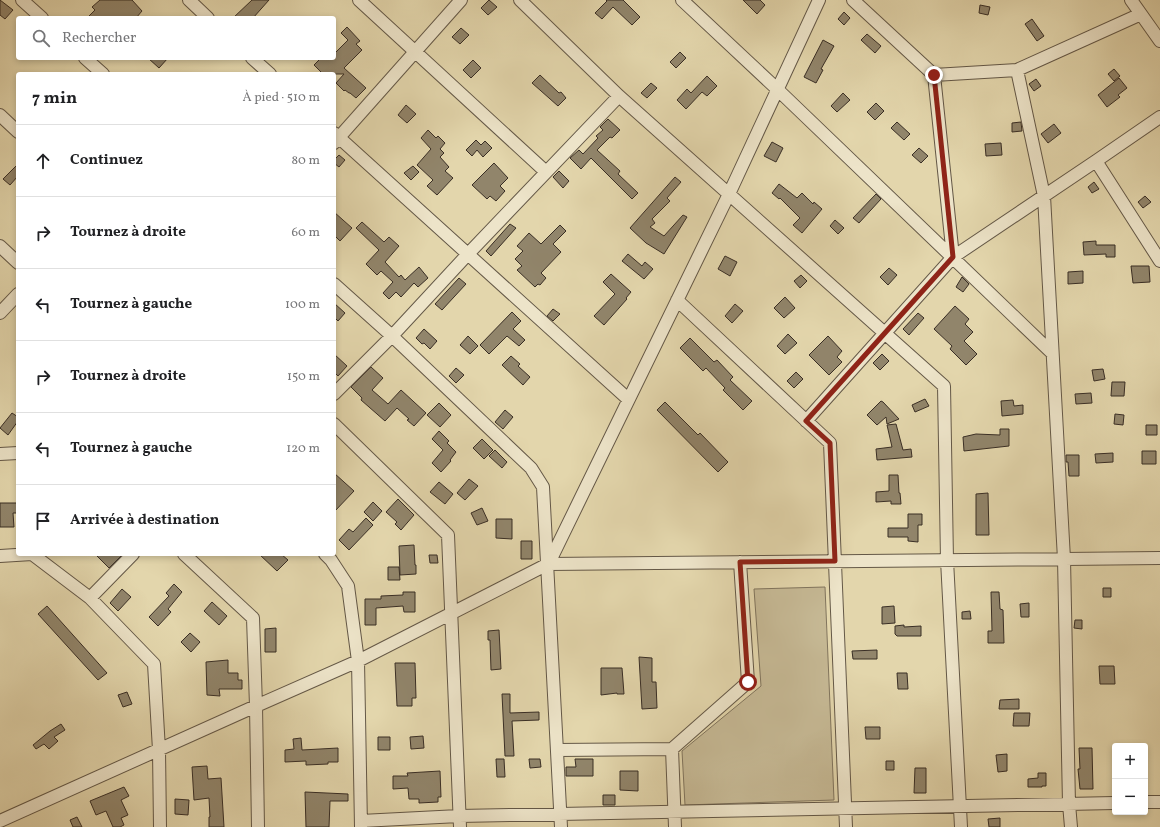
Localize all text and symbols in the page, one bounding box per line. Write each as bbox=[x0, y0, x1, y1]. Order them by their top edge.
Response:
search box bbox=[16, 16, 336, 60]
icon: search bbox=[30, 27, 52, 49]
text: Rechercher bbox=[62, 28, 136, 49]
route end bbox=[925, 66, 943, 84]
text: 7 min bbox=[32, 87, 77, 110]
text: À pied · 510 m bbox=[242, 89, 320, 107]
icon: ahead bbox=[32, 150, 54, 172]
text: Continuez bbox=[70, 150, 143, 171]
text: 80 m bbox=[291, 152, 320, 170]
icon: right bbox=[32, 222, 54, 244]
text: Tournez à droite bbox=[70, 222, 186, 243]
text: 60 m bbox=[292, 224, 320, 242]
icon: left bbox=[32, 294, 54, 316]
text: Tournez à gauche bbox=[70, 294, 192, 315]
text: 100 m bbox=[285, 296, 320, 314]
icon: right bbox=[32, 366, 54, 388]
text: Tournez à droite bbox=[70, 366, 186, 387]
text: 150 m bbox=[287, 368, 320, 386]
icon: left bbox=[32, 438, 54, 460]
text: Tournez à gauche bbox=[70, 438, 192, 459]
text: 120 m bbox=[286, 440, 320, 458]
icon: arrive bbox=[32, 510, 54, 532]
text: Arrivée à destination bbox=[70, 510, 219, 531]
route start bbox=[739, 673, 757, 691]
map controls bbox=[1112, 743, 1148, 815]
button: + bbox=[1112, 743, 1148, 779]
button: − bbox=[1112, 779, 1148, 815]

